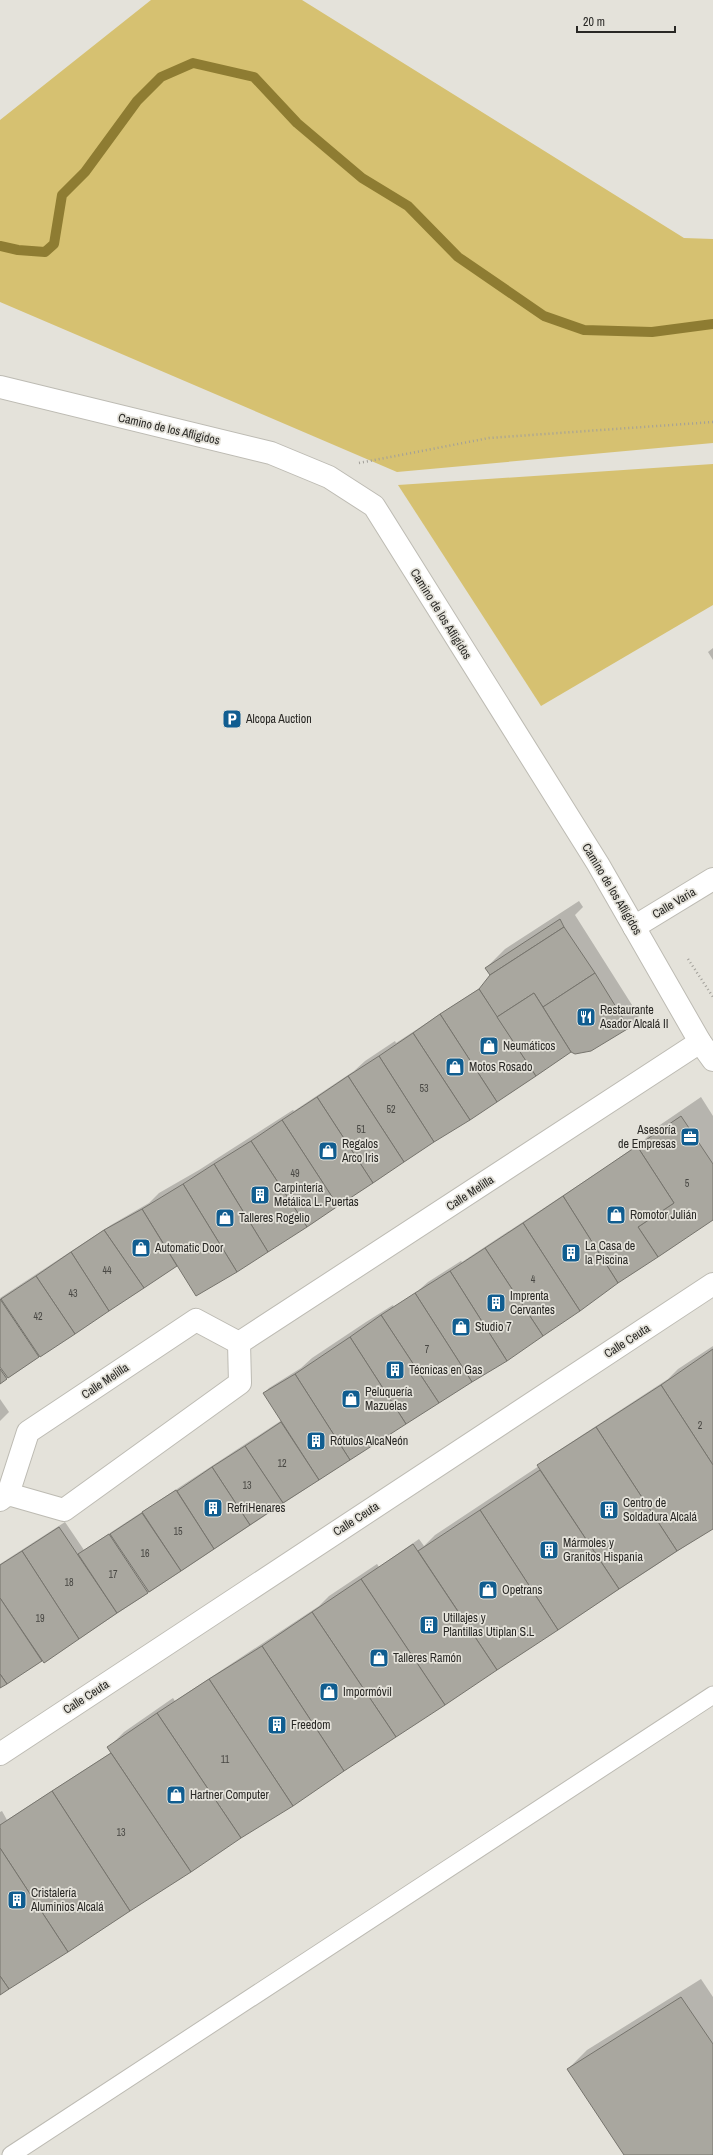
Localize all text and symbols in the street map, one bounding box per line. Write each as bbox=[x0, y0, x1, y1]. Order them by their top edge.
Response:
scale bar bbox=[577, 8, 675, 34]
text: 20 m bbox=[583, 14, 605, 30]
street label: Camino de los Afligidos bbox=[117, 410, 222, 449]
street label: Camino de los Afligidos bbox=[407, 566, 475, 662]
parking icon: Alcopa Auction bbox=[221, 708, 243, 730]
place label: Alcopa Auction bbox=[245, 711, 312, 727]
street label: Camino de los Afligidos bbox=[578, 840, 646, 938]
street label: Calle Varia bbox=[649, 884, 699, 922]
place label: Restaurante Asador Alcalá II bbox=[599, 1002, 668, 1032]
restaurant icon: Restaurante Asador Alcalá II bbox=[575, 1006, 597, 1028]
shop icon: Neumáticos bbox=[478, 1035, 500, 1057]
place label: Neumáticos bbox=[503, 1038, 556, 1054]
shop icon: Motos Rosado bbox=[444, 1056, 466, 1078]
place label: Motos Rosado bbox=[469, 1059, 532, 1075]
house number: 53 bbox=[419, 1082, 429, 1095]
house number: 52 bbox=[386, 1103, 396, 1116]
place label: Asesoría de Empresas bbox=[618, 1122, 677, 1152]
house number: 51 bbox=[356, 1123, 366, 1136]
office icon: Asesoría de Empresas bbox=[679, 1126, 701, 1148]
place label: Regalos Arco Iris bbox=[341, 1136, 379, 1166]
shop icon: Regalos Arco Iris bbox=[317, 1140, 339, 1162]
house number: 49 bbox=[290, 1167, 300, 1180]
street label: Calle Melilla bbox=[443, 1171, 497, 1214]
house number: 5 bbox=[685, 1177, 690, 1190]
place label: Carpintería Metálica L. Puertas bbox=[274, 1180, 359, 1210]
building icon: Carpintería Metálica L. Puertas bbox=[249, 1184, 271, 1206]
shop icon: Romotor Julián bbox=[605, 1204, 627, 1226]
shop icon: Talleres Rogelio bbox=[214, 1207, 236, 1229]
place label: Romotor Julián bbox=[630, 1207, 697, 1223]
place label: Talleres Rogelio bbox=[239, 1210, 310, 1226]
shop icon: Automatic Door bbox=[130, 1237, 152, 1259]
place label: La Casa de la Piscina bbox=[585, 1238, 635, 1268]
place label: Automatic Door bbox=[154, 1240, 224, 1256]
building icon: La Casa de la Piscina bbox=[560, 1242, 582, 1264]
house number: 44 bbox=[102, 1264, 112, 1277]
house number: 4 bbox=[531, 1273, 536, 1286]
house number: 43 bbox=[68, 1287, 78, 1300]
place label: Imprenta Cervantes bbox=[510, 1288, 555, 1318]
building icon: Imprenta Cervantes bbox=[485, 1292, 507, 1314]
house number: 42 bbox=[33, 1310, 43, 1323]
shop icon: Studio 7 bbox=[450, 1316, 472, 1338]
place label: Studio 7 bbox=[475, 1319, 512, 1335]
street label: Calle Ceuta bbox=[601, 1320, 653, 1362]
house number: 7 bbox=[425, 1343, 430, 1356]
street label: Calle Melilla bbox=[78, 1359, 132, 1403]
building icon: Técnicas en Gas bbox=[384, 1359, 406, 1381]
place label: Técnicas en Gas bbox=[409, 1362, 482, 1378]
place label: Peluquería Mazuelas bbox=[365, 1384, 413, 1414]
shop icon: Peluquería Mazuelas bbox=[340, 1388, 362, 1410]
house number: 2 bbox=[698, 1419, 703, 1432]
building icon: Rótulos AlcaNeón bbox=[305, 1430, 327, 1452]
place label: Rótulos AlcaNeón bbox=[330, 1433, 408, 1449]
house number: 12 bbox=[277, 1457, 287, 1470]
house number: 13 bbox=[242, 1479, 252, 1492]
place label: Centro de Soldadura Alcalá bbox=[623, 1495, 697, 1525]
building icon: RefriHenares bbox=[202, 1497, 224, 1519]
street label: Calle Ceuta bbox=[330, 1498, 382, 1540]
building icon: Centro de Soldadura Alcalá bbox=[598, 1499, 620, 1521]
place label: RefriHenares bbox=[227, 1500, 286, 1516]
house number: 15 bbox=[173, 1525, 183, 1538]
place label: Mármoles y Granitos Hispania bbox=[563, 1535, 643, 1565]
building icon: Mármoles y Granitos Hispania bbox=[538, 1539, 560, 1561]
house number: 16 bbox=[140, 1547, 150, 1560]
house number: 17 bbox=[108, 1568, 118, 1581]
house number: 18 bbox=[64, 1576, 74, 1589]
shop icon: Opetrans bbox=[477, 1579, 499, 1601]
place label: Opetrans bbox=[502, 1582, 543, 1598]
place label: Utillajes y Plantillas Utiplan S.L bbox=[443, 1610, 535, 1640]
house number: 19 bbox=[35, 1612, 45, 1625]
building icon: Utillajes y Plantillas Utiplan S.L bbox=[418, 1614, 440, 1636]
shop icon: Talleres Ramón bbox=[368, 1647, 390, 1669]
place label: Talleres Ramón bbox=[393, 1650, 462, 1666]
street label: Calle Ceuta bbox=[60, 1676, 112, 1718]
shop icon: Impormóvil bbox=[318, 1681, 340, 1703]
place label: Impormóvil bbox=[343, 1684, 392, 1700]
building icon: Freedom bbox=[266, 1714, 288, 1736]
place label: Freedom bbox=[291, 1717, 330, 1733]
house number: 11 bbox=[221, 1753, 230, 1766]
shop icon: Hartner Computer bbox=[165, 1784, 187, 1806]
place label: Hartner Computer bbox=[190, 1787, 269, 1803]
house number: 13 bbox=[116, 1826, 126, 1839]
place label: Cristalería Aluminios Alcalá bbox=[30, 1885, 104, 1915]
building icon: Cristalería Aluminios Alcalá bbox=[6, 1889, 28, 1911]

